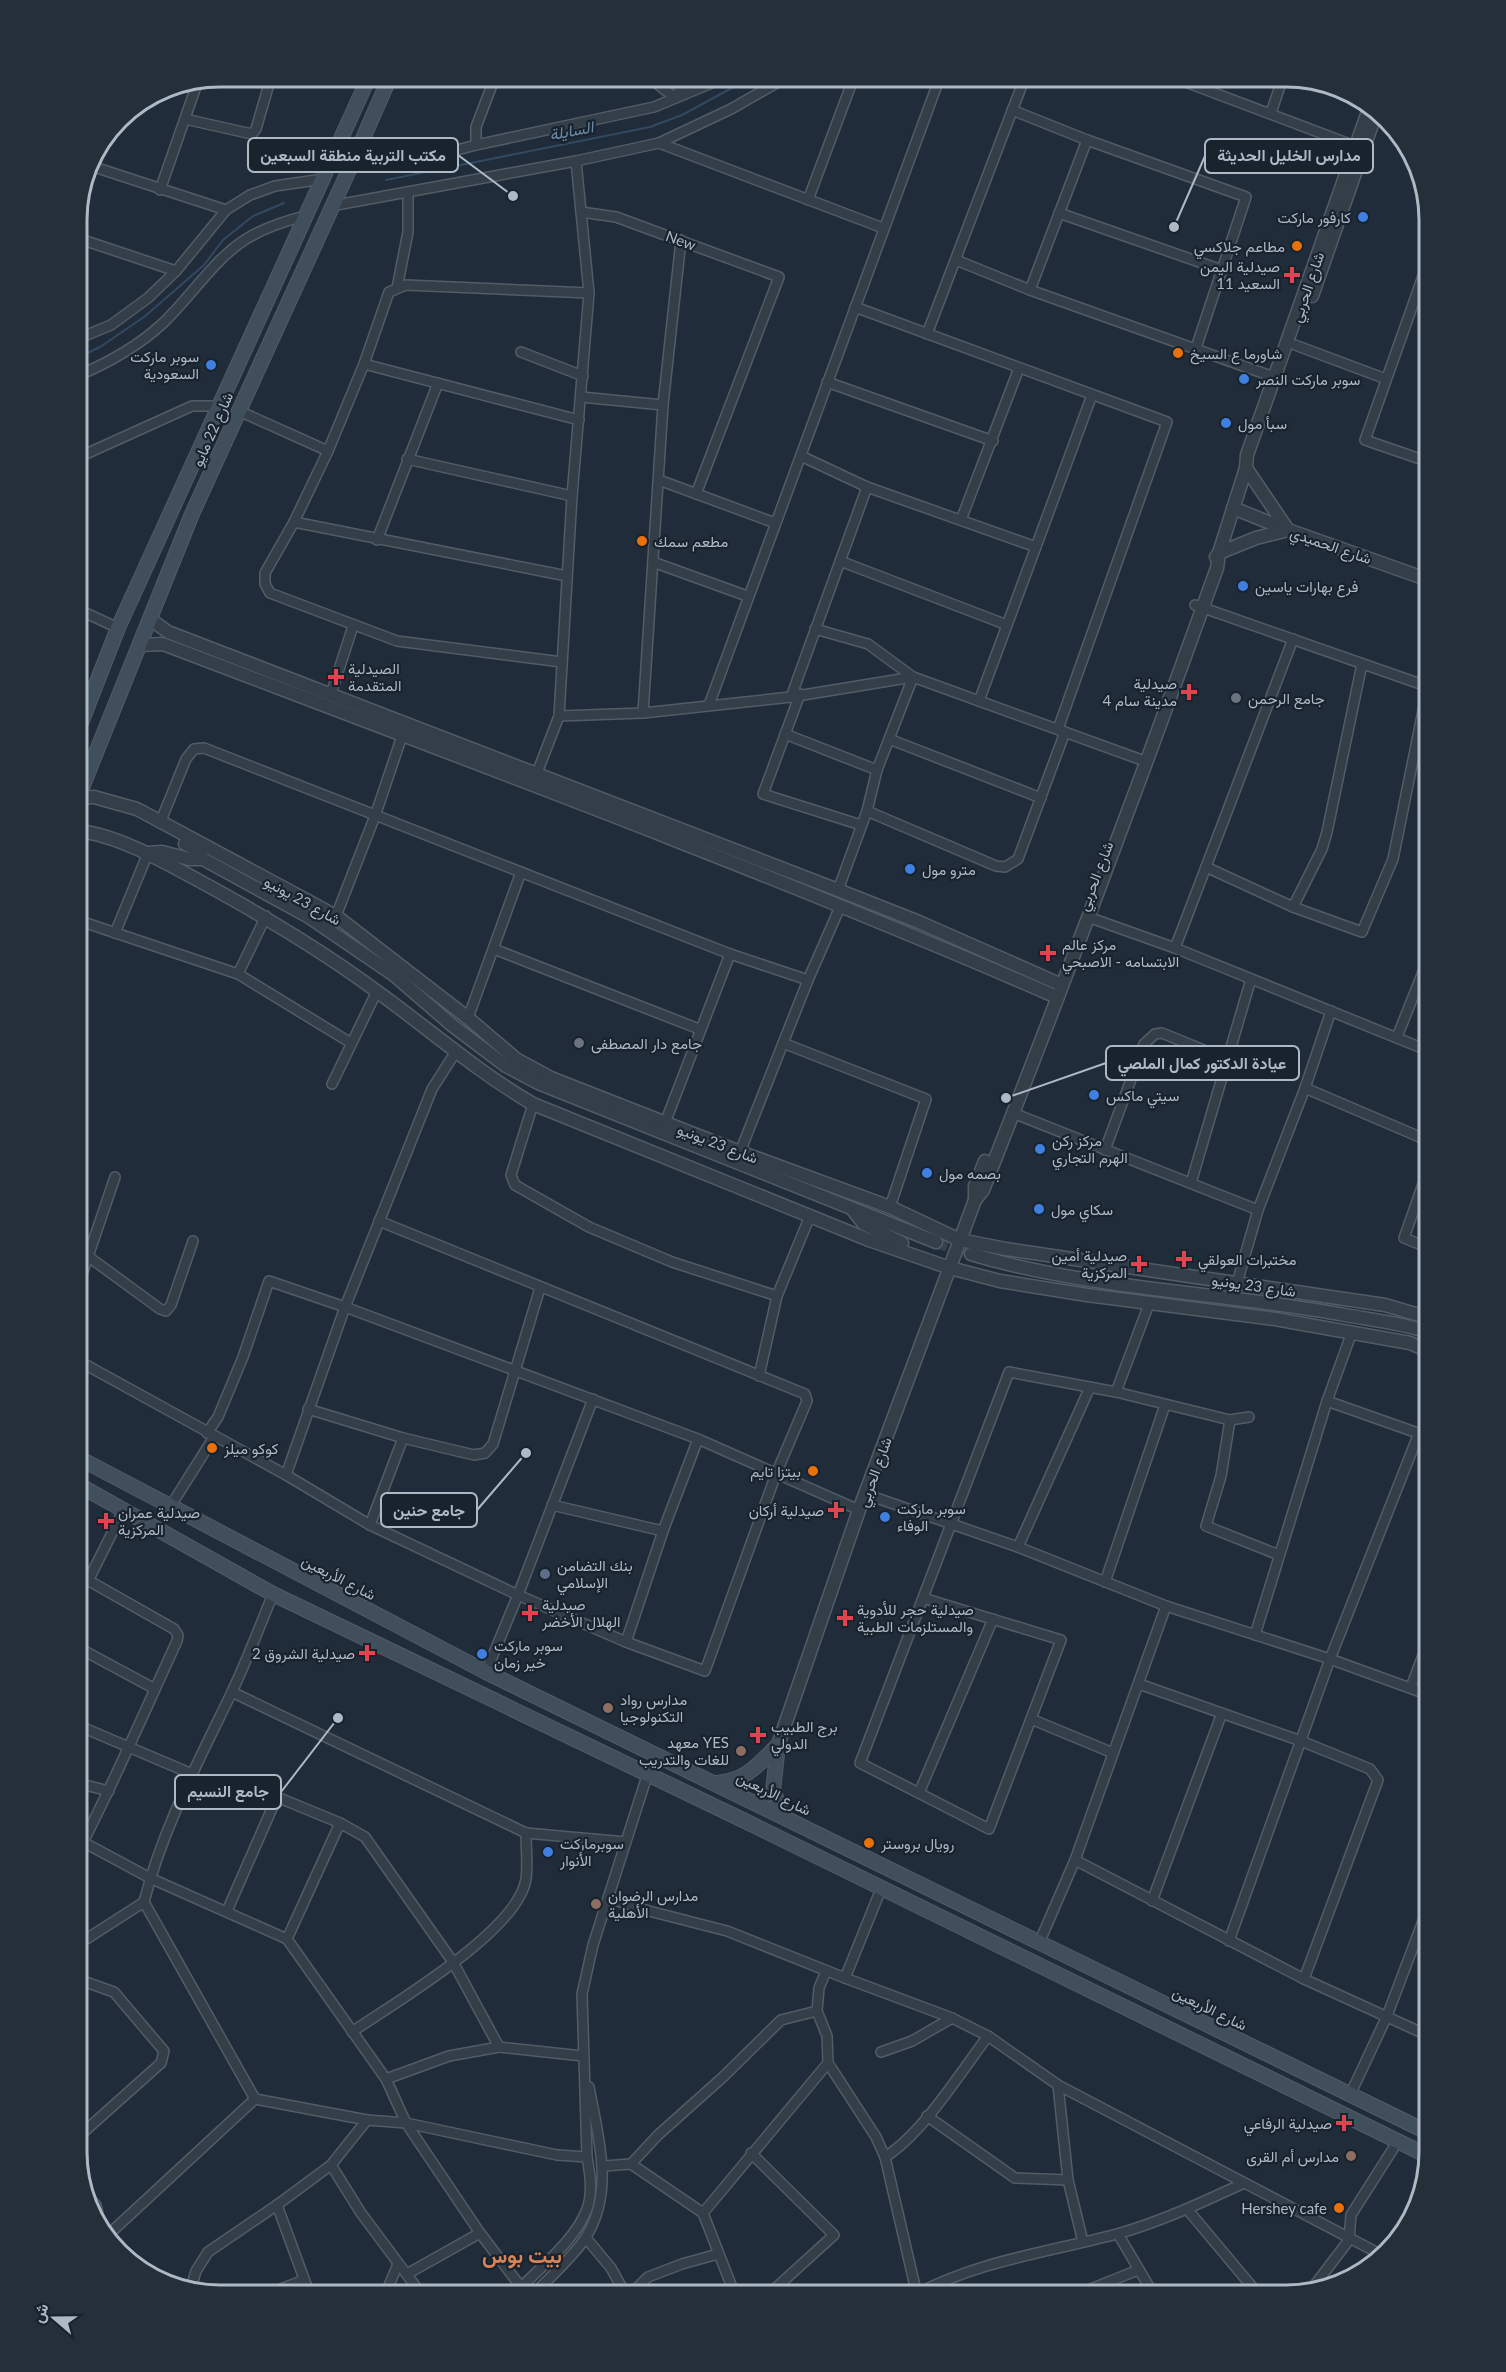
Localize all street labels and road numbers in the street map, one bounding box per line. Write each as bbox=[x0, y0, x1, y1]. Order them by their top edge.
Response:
street label: New bbox=[663, 226, 699, 254]
street label: شارع الحربي bbox=[1287, 249, 1332, 326]
street label: شارع 22 مايو bbox=[188, 389, 239, 470]
street label: شارع الحميدي bbox=[1286, 523, 1374, 572]
street label: شارع الحربي bbox=[1074, 839, 1121, 915]
street label: شارع 23 يونيو bbox=[260, 872, 345, 931]
street label: شارع 23 يونيو bbox=[674, 1119, 761, 1169]
street label: شارع 23 يونيو bbox=[1210, 1270, 1297, 1303]
street label: شارع الحربي bbox=[853, 1434, 900, 1511]
street label: شارع الأربعين bbox=[298, 1551, 379, 1606]
street label: شارع الأربعين bbox=[733, 1767, 814, 1822]
street label: شارع الأربعين bbox=[1169, 1982, 1250, 2037]

